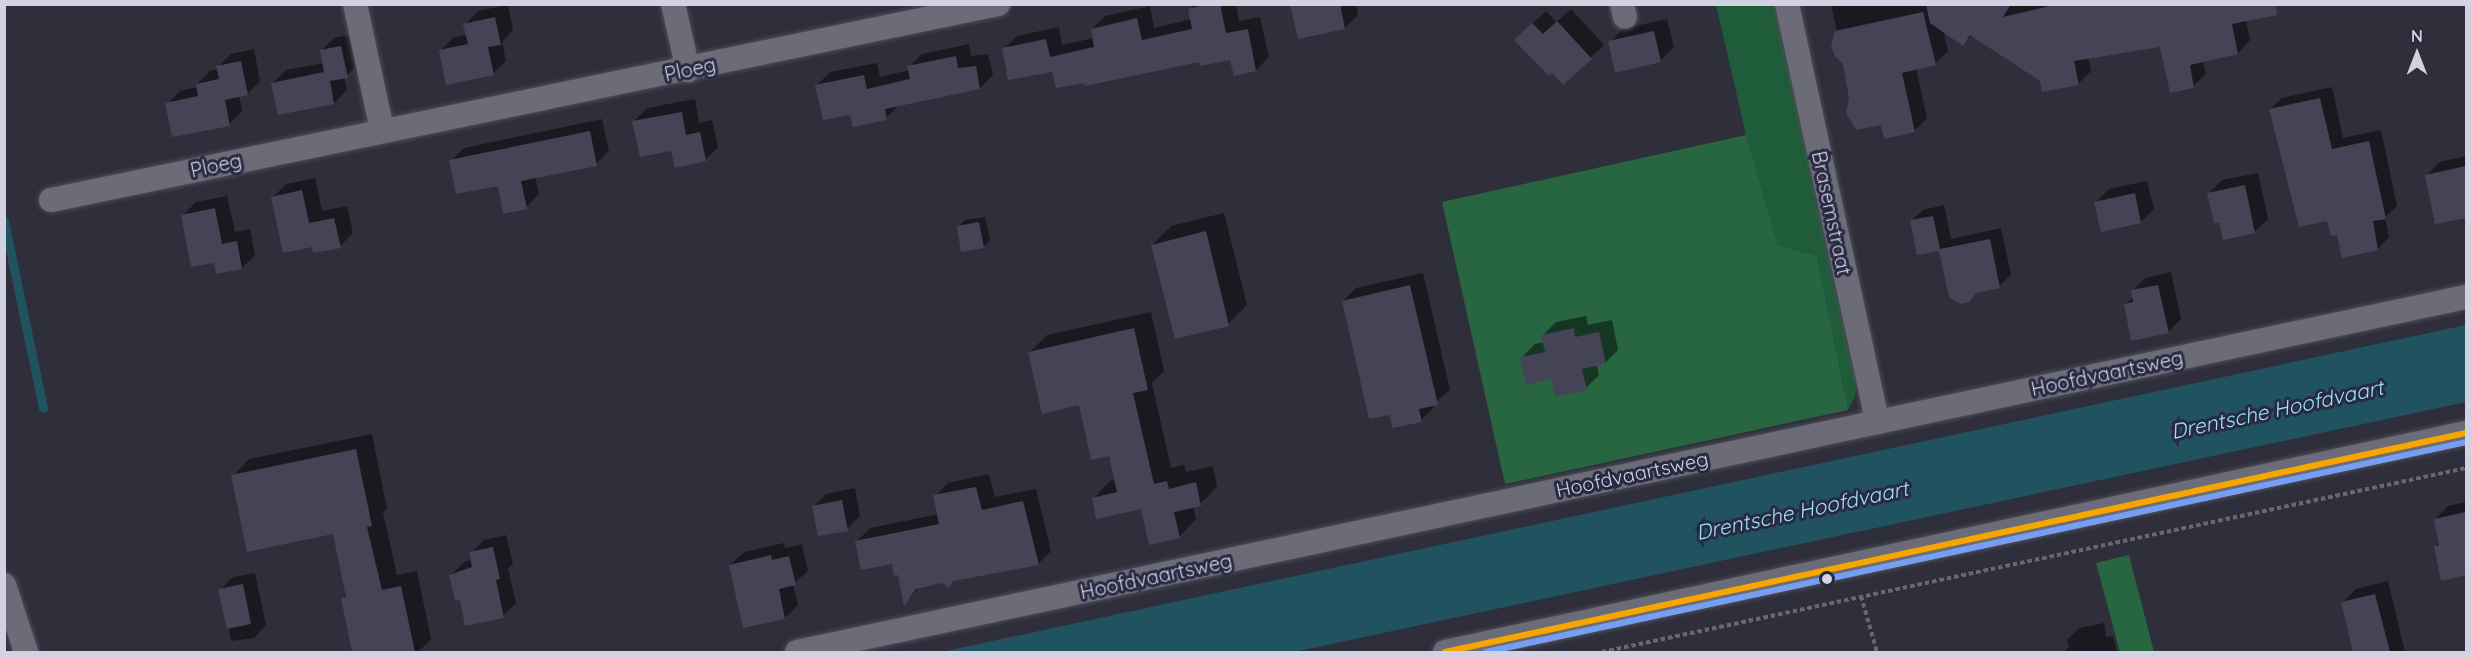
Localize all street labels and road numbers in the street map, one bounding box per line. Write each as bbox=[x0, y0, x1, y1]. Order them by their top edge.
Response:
street label: Ploeg bbox=[662, 52, 718, 86]
street label: Ploeg bbox=[188, 148, 244, 182]
street label: Brasemstraat bbox=[1807, 149, 1857, 277]
street label: Hoofdvaartsweg bbox=[2029, 345, 2185, 401]
street label: Hoofdvaartsweg bbox=[1554, 446, 1710, 502]
street label: Hoofdvaartsweg bbox=[1078, 548, 1234, 604]

